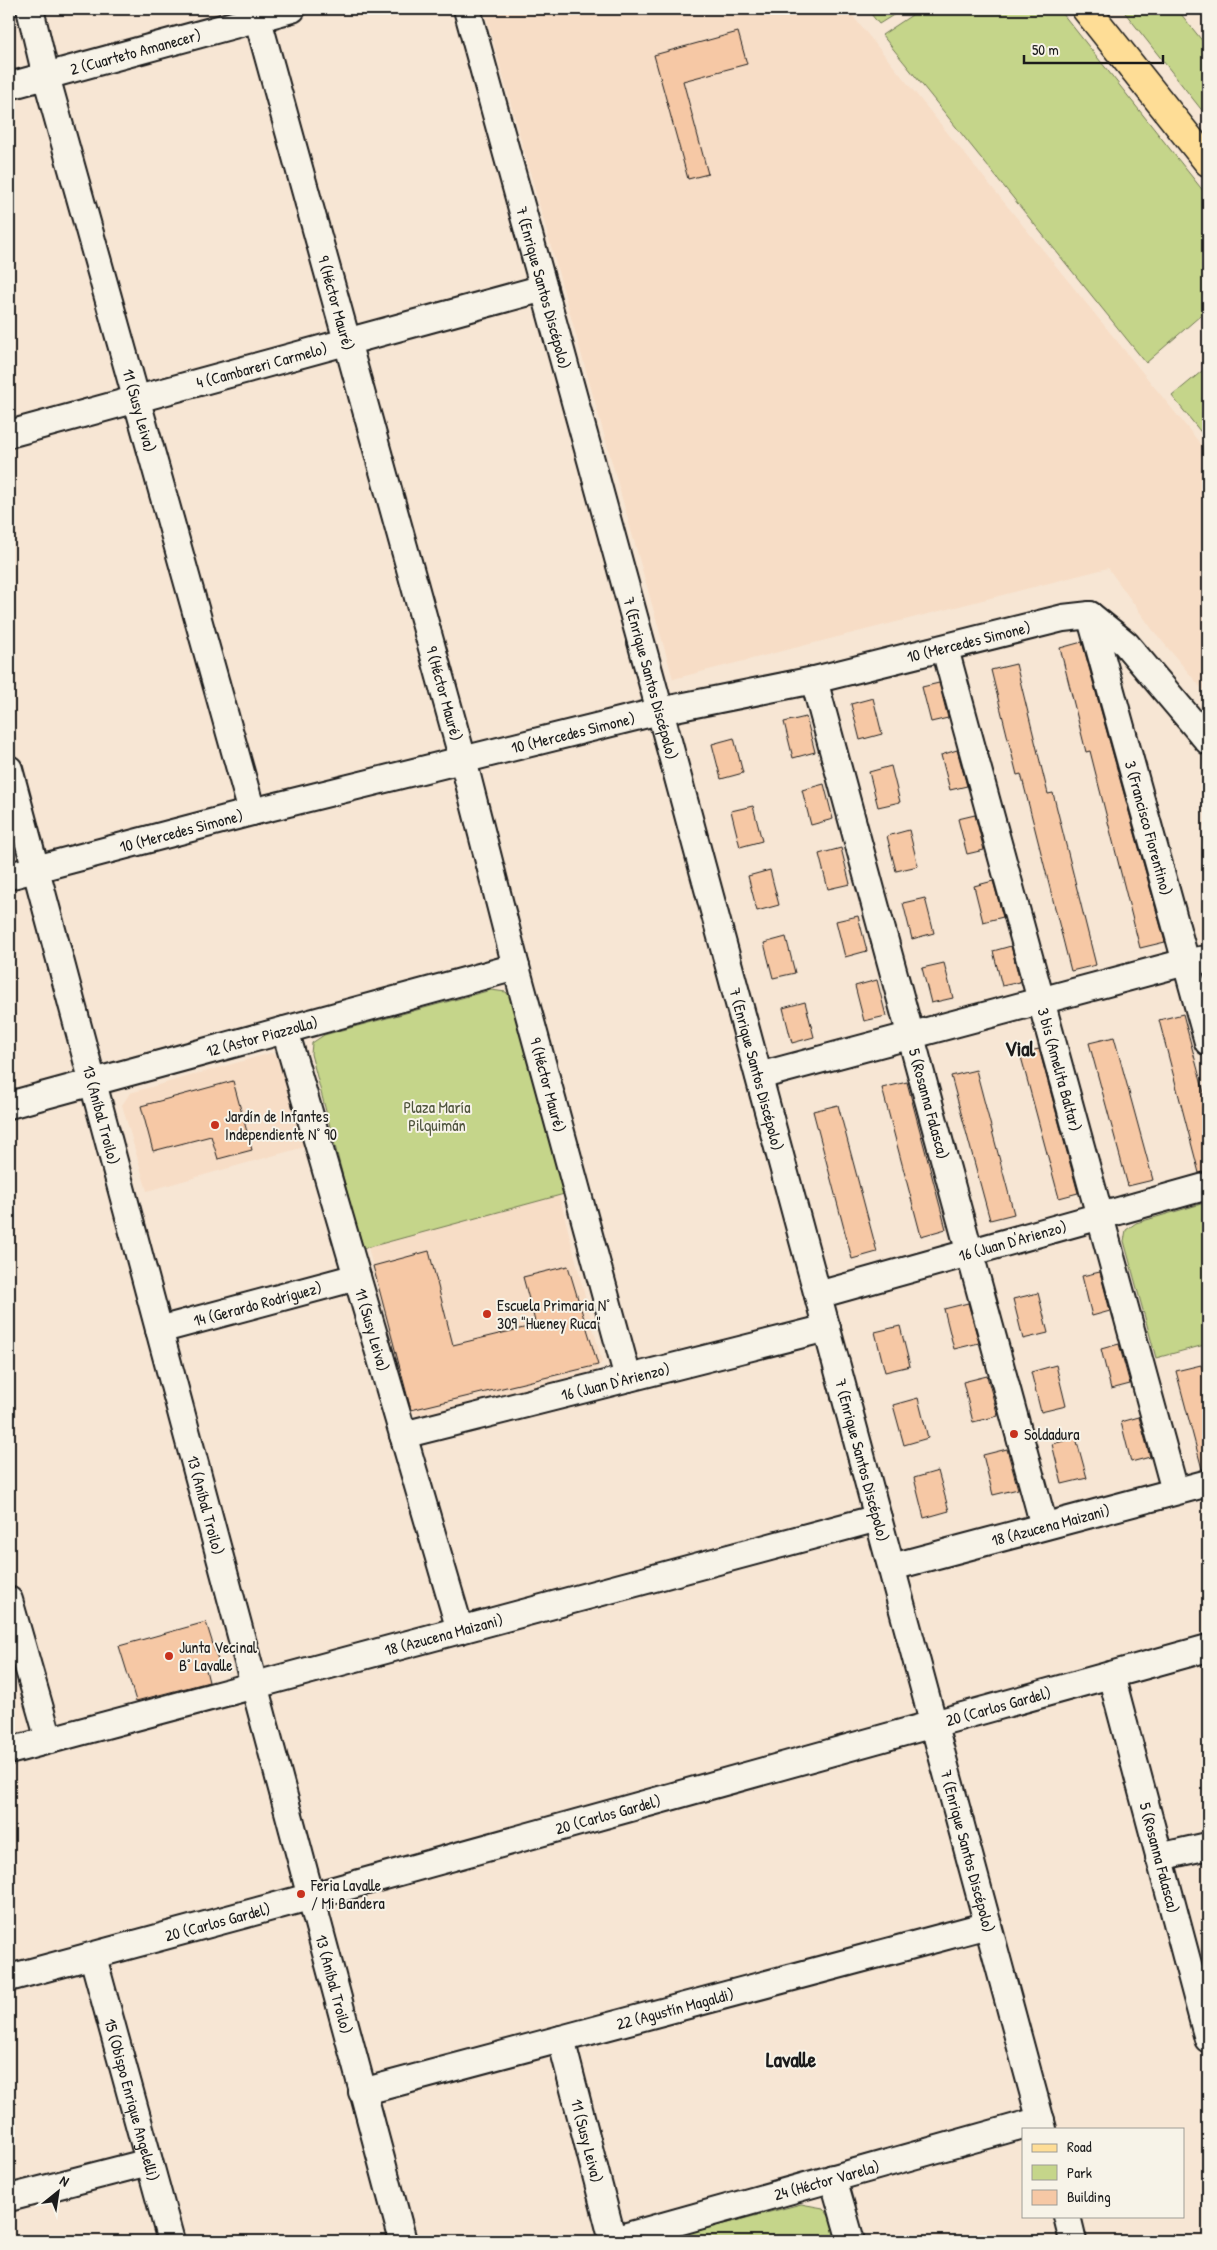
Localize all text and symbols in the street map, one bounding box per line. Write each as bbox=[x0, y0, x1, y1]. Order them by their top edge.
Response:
street label: 2 (Cuarteto Amanecer) bbox=[67, 23, 203, 80]
scale bar bbox=[1024, 32, 1163, 64]
text: 50 m bbox=[1032, 39, 1059, 60]
street label: 7 (Enrique Santos Discépolo) bbox=[511, 204, 576, 371]
street label: 9 (Héctor Mauré) bbox=[313, 253, 360, 353]
street label: 4 (Cambareri Carmelo) bbox=[194, 337, 330, 393]
street label: 11 (Susy Leiva) bbox=[117, 366, 162, 454]
street label: 7 (Enrique Santos Discépolo) bbox=[618, 595, 684, 762]
street label: 10 (Mercedes Simone) bbox=[904, 616, 1033, 668]
street label: 9 (Héctor Mauré) bbox=[421, 643, 468, 743]
street label: 10 (Mercedes Simone) bbox=[509, 707, 637, 758]
street label: 3 (Francisco Fiorentino) bbox=[1120, 758, 1178, 898]
street label: 10 (Mercedes Simone) bbox=[117, 804, 245, 857]
street label: 7 (Enrique Santos Discépolo) bbox=[724, 985, 789, 1153]
street label: 3 bis (Amelita Baltar) bbox=[1033, 1005, 1087, 1134]
street label: 12 (Astor Piazzolla) bbox=[203, 1010, 320, 1062]
district label: Vial bbox=[1005, 1034, 1036, 1063]
street label: 9 (Héctor Mauré) bbox=[525, 1035, 572, 1135]
street label: 5 (Rosanna Falasca) bbox=[904, 1046, 955, 1161]
street label: 13 (Aníbal Troilo) bbox=[78, 1063, 125, 1167]
park label: Plaza María Pilquimán bbox=[404, 1096, 470, 1136]
place label: Jardín de Infantes Independiente N° 90 bbox=[225, 1105, 337, 1145]
marker: Jardín de Infantes Independiente N° 90 bbox=[209, 1119, 221, 1131]
street label: 16 (Juan D'Arienzo) bbox=[956, 1215, 1069, 1266]
street label: 14 (Gerardo Rodríguez) bbox=[191, 1276, 324, 1331]
street label: 11 (Susy Leiva) bbox=[350, 1285, 395, 1374]
place label: Escuela Primaria N° 309 "Hueney Ruca" bbox=[497, 1294, 610, 1334]
marker: Escuela Primaria N° 309 "Hueney Ruca" bbox=[481, 1308, 493, 1320]
street label: 16 (Juan D'Arienzo) bbox=[559, 1357, 672, 1406]
street label: 7 (Enrique Santos Discépolo) bbox=[830, 1376, 895, 1544]
place label: Soldadura bbox=[1024, 1423, 1080, 1445]
marker: Soldadura bbox=[1008, 1428, 1020, 1440]
street label: 13 (Aníbal Troilo) bbox=[182, 1453, 230, 1557]
street label: 18 (Azucena Maizani) bbox=[989, 1499, 1112, 1551]
street label: 18 (Azucena Maizani) bbox=[382, 1608, 505, 1661]
place label: Junta Vecinal B° Lavalle bbox=[179, 1636, 258, 1676]
marker: Junta Vecinal B° Lavalle bbox=[163, 1650, 175, 1662]
street label: 20 (Carlos Gardel) bbox=[943, 1681, 1053, 1731]
street label: 7 (Enrique Santos Discépolo) bbox=[935, 1767, 1000, 1935]
street label: 20 (Carlos Gardel) bbox=[553, 1789, 663, 1839]
street label: 5 (Rosanna Falasca) bbox=[1134, 1800, 1185, 1915]
place label: Feria Lavalle / Mi Bandera bbox=[310, 1874, 385, 1914]
marker: Feria Lavalle / Mi Bandera bbox=[295, 1888, 307, 1900]
street label: 20 (Carlos Gardel) bbox=[162, 1897, 273, 1946]
street label: 13 (Aníbal Troilo) bbox=[310, 1932, 358, 2036]
street label: 22 (Agustín Magaldi) bbox=[614, 1982, 736, 2035]
street label: 15 (Obispo Enrique Angelelli) bbox=[99, 2016, 165, 2183]
district label: Lavalle bbox=[766, 2045, 817, 2074]
street label: 11 (Susy Leiva) bbox=[566, 2097, 608, 2185]
legend bbox=[1022, 2128, 1184, 2218]
text: Road bbox=[1067, 2136, 1092, 2157]
street label: 24 (Héctor Varela) bbox=[771, 2155, 882, 2205]
text: Park bbox=[1067, 2162, 1092, 2183]
north arrow bbox=[32, 2168, 82, 2218]
text: N bbox=[57, 2170, 73, 2191]
text: Building bbox=[1067, 2186, 1111, 2207]

